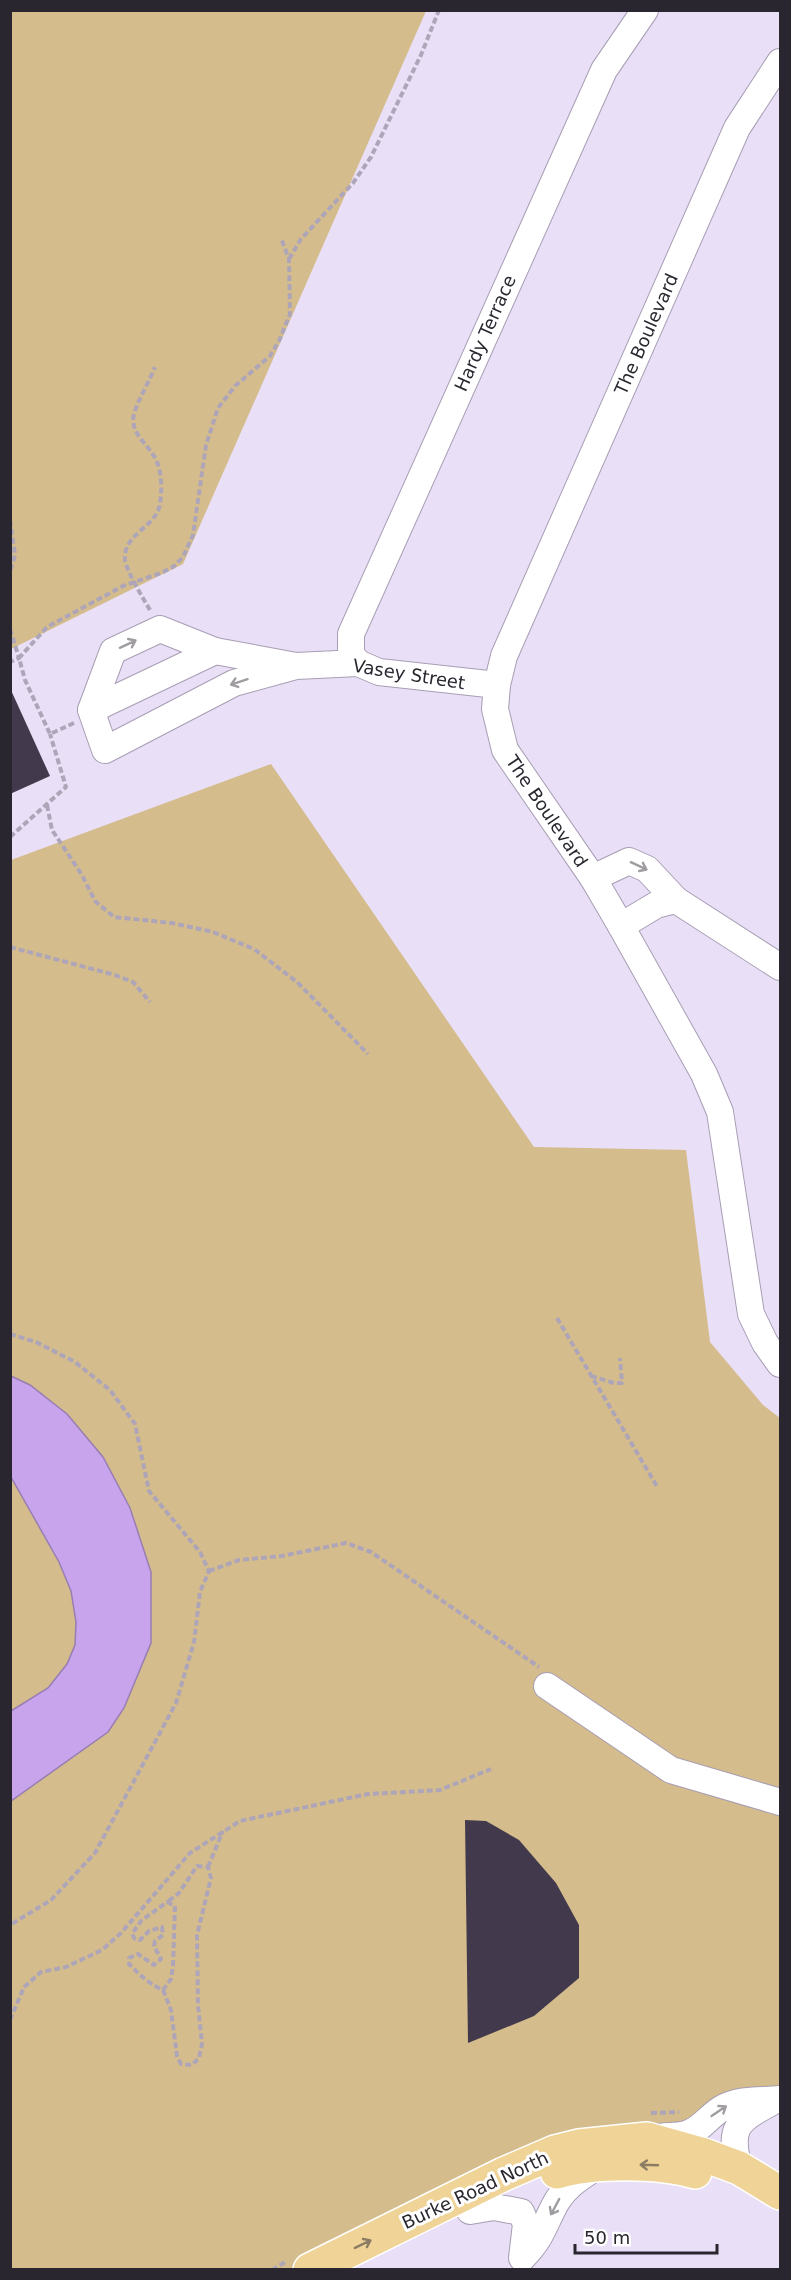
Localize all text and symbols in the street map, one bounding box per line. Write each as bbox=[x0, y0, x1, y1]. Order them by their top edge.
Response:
street label: The Boulevard bbox=[610, 270, 682, 399]
street label: Hardy Terrace bbox=[450, 272, 520, 394]
one-way arrow bbox=[118, 638, 136, 649]
street label: Vasey Street bbox=[351, 655, 467, 693]
one-way arrow bbox=[230, 677, 249, 688]
street label: The Boulevard bbox=[501, 750, 592, 871]
one-way arrow bbox=[630, 860, 648, 872]
one-way arrow bbox=[710, 2105, 727, 2118]
street label: Burke Road North bbox=[399, 2147, 551, 2233]
one-way arrow bbox=[639, 2159, 659, 2170]
one-way arrow bbox=[549, 2197, 560, 2215]
scale bar bbox=[575, 2217, 718, 2255]
text: 50 m bbox=[584, 2227, 630, 2248]
one-way arrow bbox=[353, 2237, 371, 2249]

